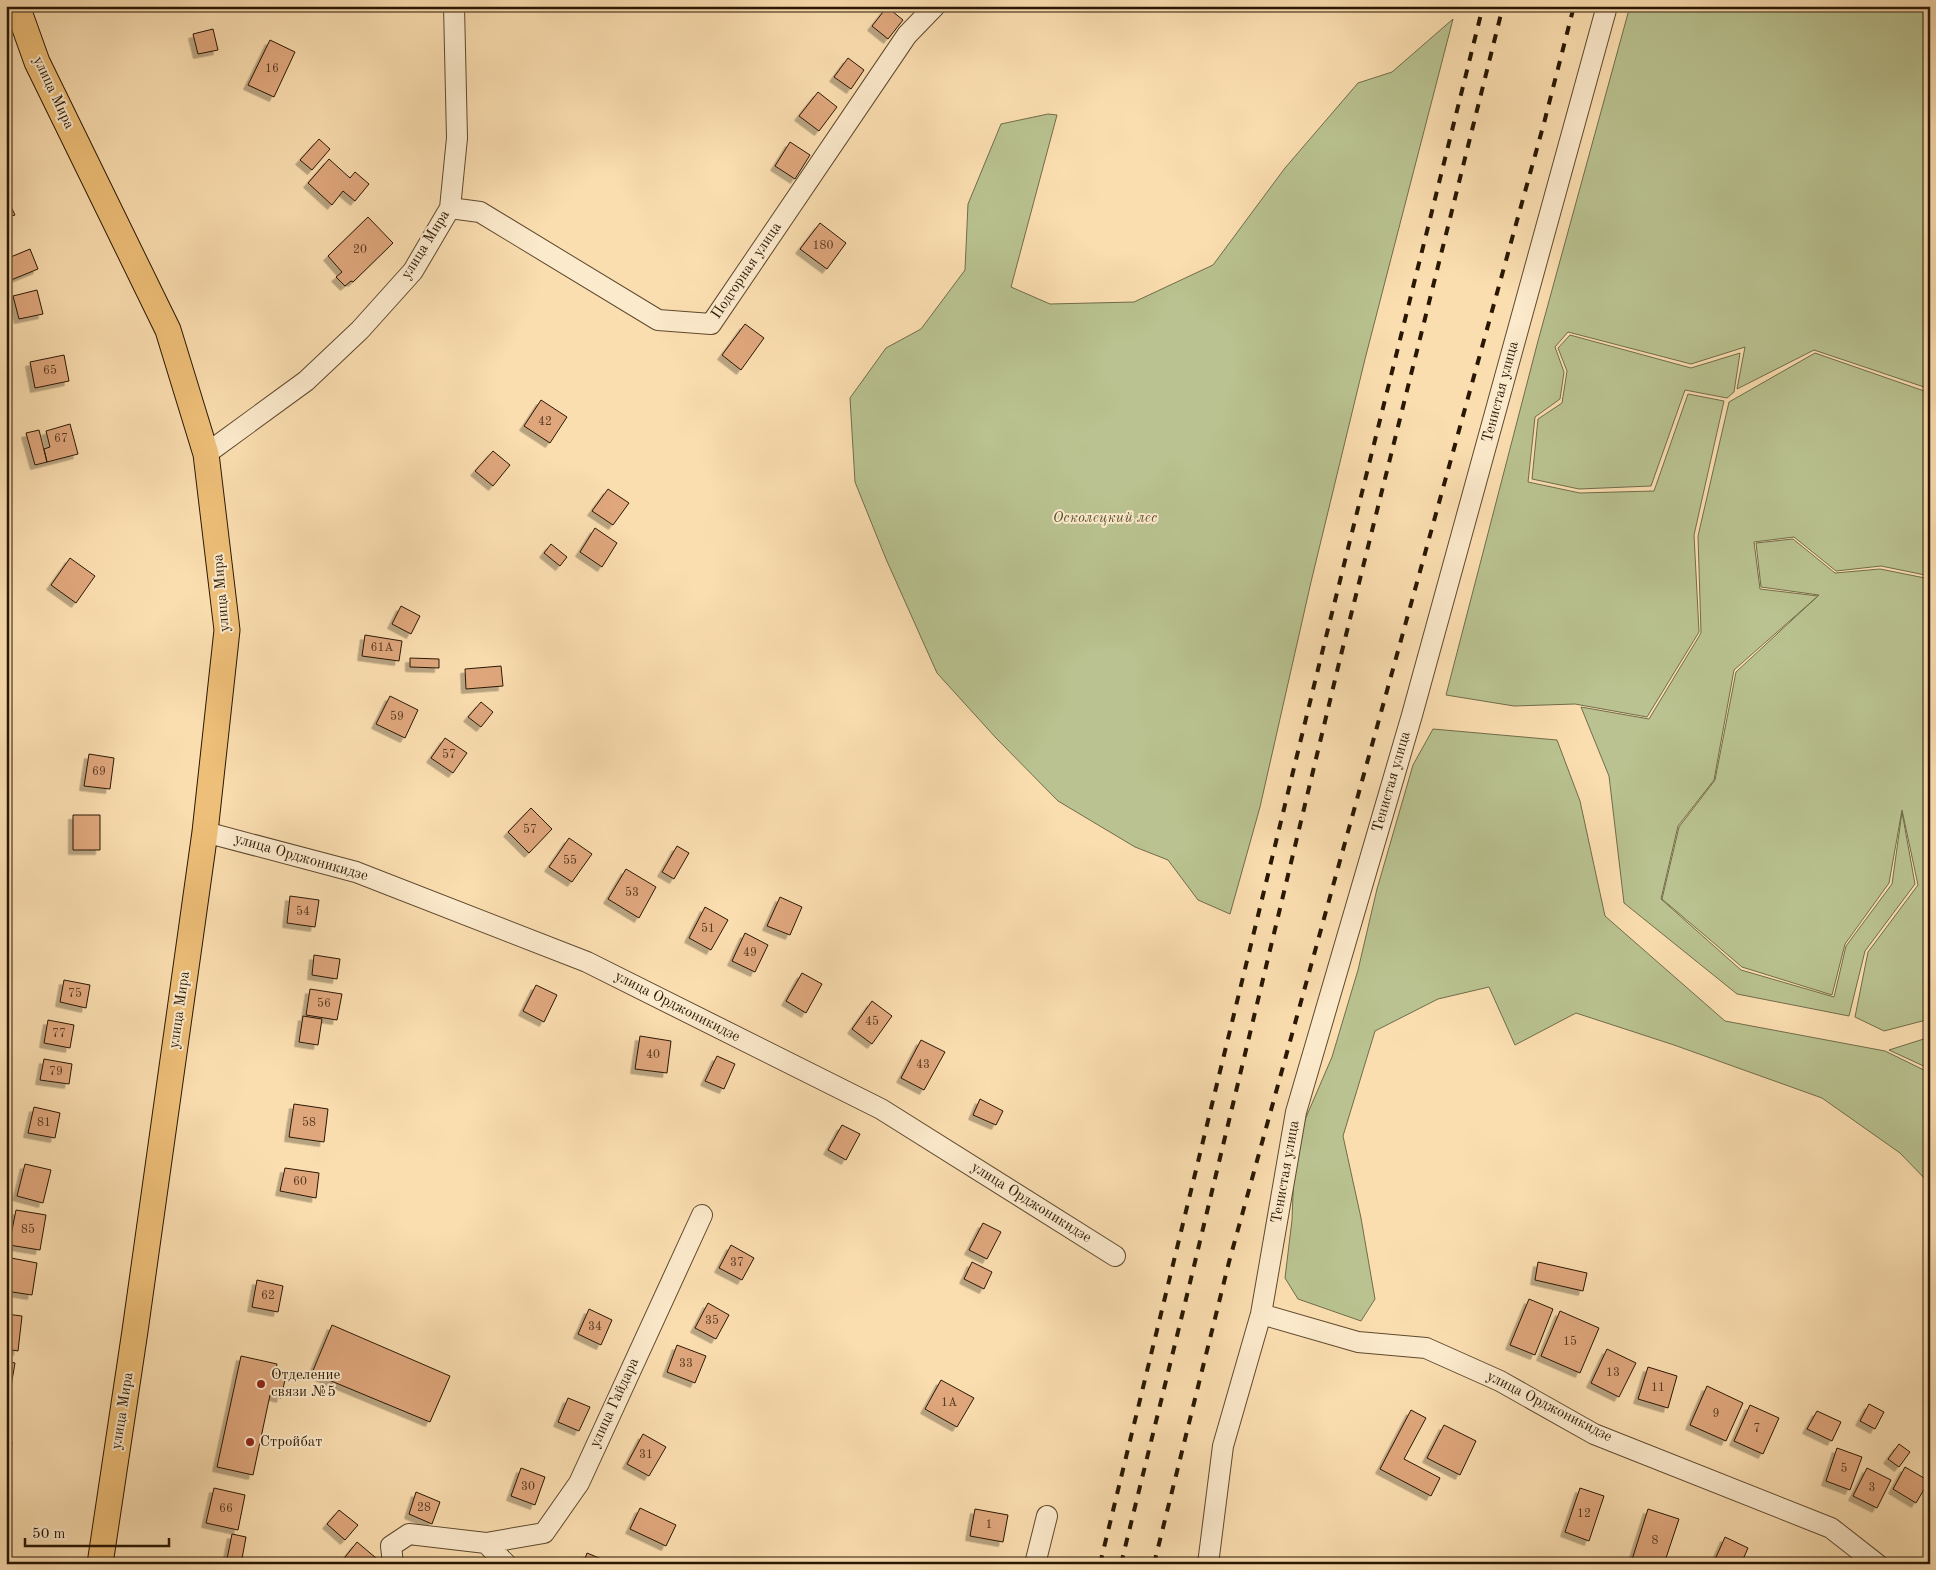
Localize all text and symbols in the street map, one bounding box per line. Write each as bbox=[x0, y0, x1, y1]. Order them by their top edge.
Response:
street label: улица Мира bbox=[30, 54, 77, 132]
house number: 16 bbox=[265, 63, 279, 75]
street label: улица Мира bbox=[399, 207, 453, 282]
street label: Подгорная улица bbox=[709, 219, 785, 322]
house number: 180 bbox=[813, 240, 833, 252]
house number: 20 bbox=[353, 244, 367, 256]
street label: Тенистая улица bbox=[1480, 339, 1522, 444]
house number: 65 bbox=[43, 364, 57, 377]
house number: 42 bbox=[538, 416, 552, 428]
house number: 67 bbox=[54, 433, 68, 445]
park label: Осколецкий лес bbox=[1053, 511, 1157, 526]
street label: улица Мира bbox=[211, 553, 233, 633]
house number: 61А bbox=[370, 642, 394, 654]
house number: 59 bbox=[390, 710, 404, 723]
street label: Тенистая улица bbox=[1370, 729, 1414, 834]
house number: 57 bbox=[442, 748, 456, 761]
house number: 69 bbox=[92, 766, 106, 778]
house number: 57 bbox=[523, 823, 537, 836]
street label: улица Орджоникидзе bbox=[232, 832, 370, 884]
house number: 55 bbox=[563, 854, 577, 867]
house number: 53 bbox=[625, 886, 639, 899]
house number: 54 bbox=[296, 905, 310, 918]
house number: 51 bbox=[701, 922, 715, 935]
house number: 49 bbox=[743, 947, 757, 959]
street label: улица Орджоникидзе bbox=[612, 969, 742, 1045]
street label: улица Мира bbox=[167, 970, 193, 1050]
house number: 75 bbox=[68, 987, 82, 1000]
house number: 56 bbox=[317, 997, 331, 1010]
house number: 45 bbox=[865, 1015, 879, 1028]
house number: 77 bbox=[52, 1028, 66, 1040]
house number: 40 bbox=[646, 1049, 660, 1061]
house number: 43 bbox=[916, 1059, 930, 1071]
house number: 79 bbox=[49, 1066, 63, 1078]
house number: 58 bbox=[302, 1116, 316, 1129]
house number: 81 bbox=[37, 1117, 51, 1129]
street label: Тенистая улица bbox=[1270, 1119, 1303, 1225]
street label: улица Орджоникидзе bbox=[968, 1160, 1094, 1246]
house number: 60 bbox=[293, 1176, 307, 1188]
house number: 85 bbox=[21, 1223, 35, 1236]
house number: 37 bbox=[730, 1257, 744, 1269]
house number: 62 bbox=[261, 1290, 275, 1302]
house number: 35 bbox=[705, 1314, 719, 1327]
house number: 34 bbox=[588, 1321, 602, 1333]
house number: 15 bbox=[1563, 1335, 1577, 1348]
street label: улица Гайдара bbox=[588, 1355, 643, 1450]
house number: 33 bbox=[679, 1358, 693, 1370]
house number: 13 bbox=[1606, 1367, 1620, 1379]
place label: Отделение связи №5 bbox=[271, 1368, 341, 1400]
street label: улица Орджоникидзе bbox=[1484, 1369, 1614, 1445]
street label: улица Мира bbox=[109, 1371, 137, 1451]
marker: Отделение связи №5 bbox=[255, 1378, 267, 1390]
house number: 11 bbox=[1651, 1382, 1665, 1394]
house number: 1А bbox=[941, 1397, 957, 1409]
house number: 9 bbox=[1713, 1408, 1719, 1420]
house number: 7 bbox=[1754, 1423, 1760, 1435]
place label: Стройбат bbox=[260, 1435, 322, 1450]
marker: Стройбат bbox=[244, 1436, 256, 1448]
house number: 31 bbox=[639, 1449, 653, 1461]
house number: 5 bbox=[1841, 1462, 1848, 1475]
house number: 30 bbox=[521, 1481, 535, 1493]
house number: 3 bbox=[1869, 1482, 1875, 1494]
house number: 28 bbox=[417, 1502, 431, 1514]
house number: 66 bbox=[219, 1503, 233, 1515]
house number: 12 bbox=[1577, 1508, 1591, 1520]
scale bar bbox=[25, 1515, 169, 1547]
house number: 1 bbox=[986, 1519, 992, 1531]
text: 50 m bbox=[32, 1527, 66, 1542]
house number: 8 bbox=[1652, 1535, 1659, 1547]

